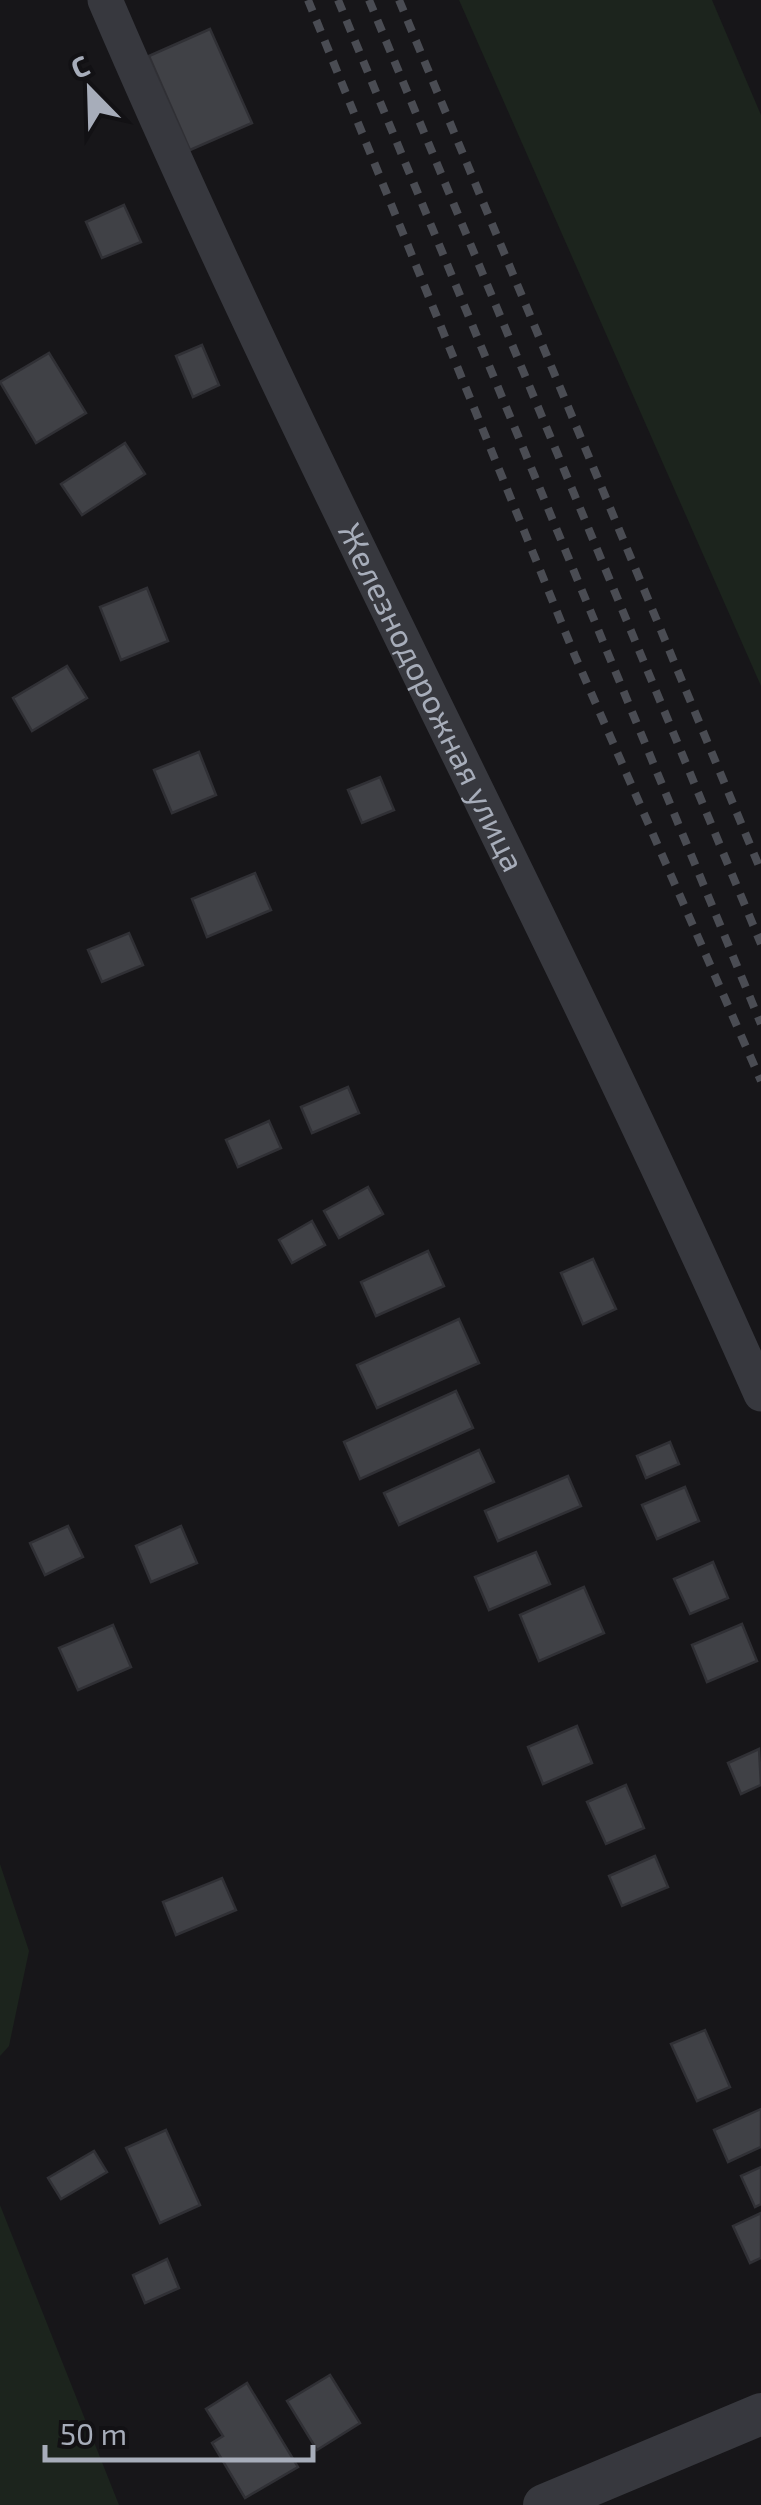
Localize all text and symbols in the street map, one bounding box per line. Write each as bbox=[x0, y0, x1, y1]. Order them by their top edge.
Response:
north arrow bbox=[40, 40, 140, 140]
text: С bbox=[66, 47, 94, 85]
street label: Железнодорожная улица bbox=[332, 516, 534, 877]
scale bar bbox=[45, 2400, 312, 2462]
text: 50 m bbox=[60, 2415, 127, 2451]

